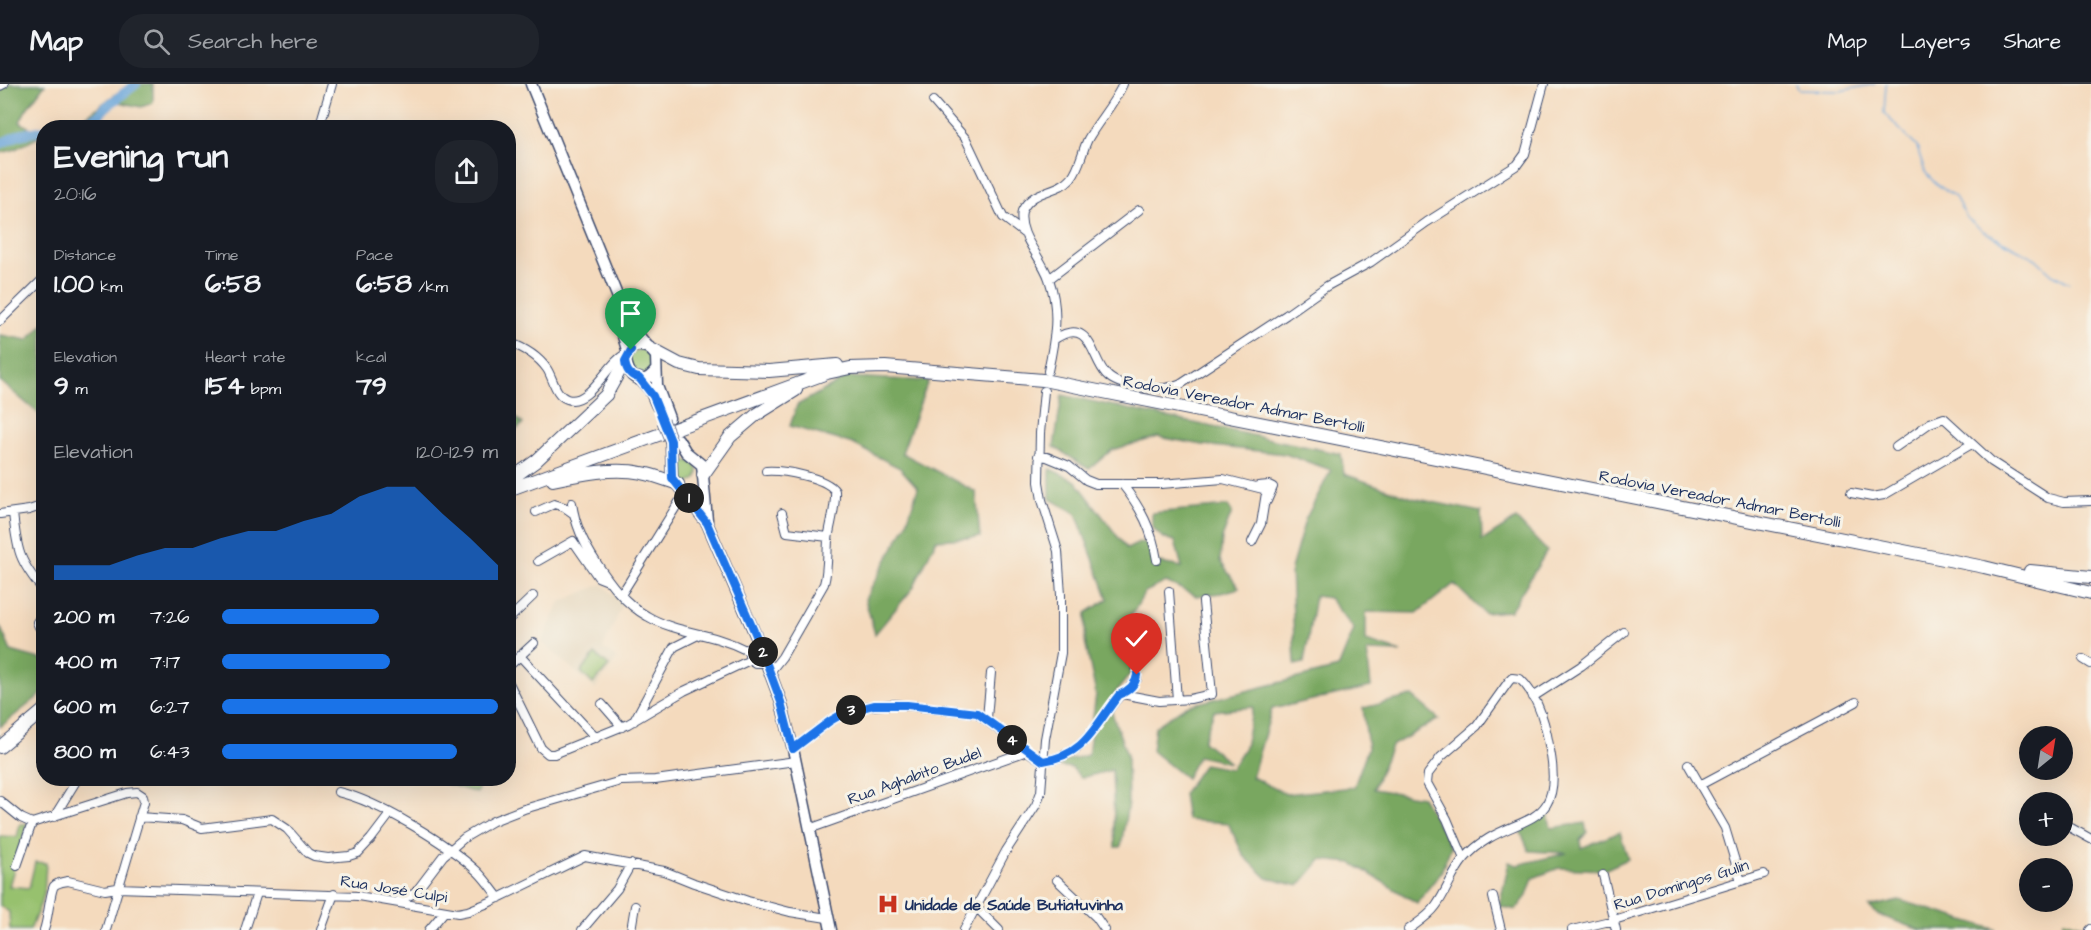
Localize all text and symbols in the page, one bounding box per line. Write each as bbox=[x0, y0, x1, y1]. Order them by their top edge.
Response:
search box bbox=[119, 14, 539, 68]
text: Map bbox=[30, 22, 83, 61]
icon: search bbox=[140, 25, 173, 58]
text: Search here bbox=[188, 26, 318, 57]
text: Map bbox=[1827, 27, 1867, 56]
text: Layers bbox=[1900, 27, 1970, 56]
text: Share bbox=[2003, 27, 2061, 56]
text: Evening run bbox=[54, 134, 228, 180]
button: share bbox=[435, 140, 498, 203]
text: 20:16 bbox=[54, 180, 97, 208]
text: Distance bbox=[54, 244, 116, 266]
text: Time bbox=[205, 244, 239, 266]
text: Pace bbox=[356, 244, 393, 266]
text: 1.00 bbox=[54, 266, 94, 302]
text: 6:58 bbox=[205, 266, 261, 302]
text: 6:58 bbox=[356, 266, 412, 302]
text: km bbox=[94, 276, 122, 298]
text: /km bbox=[412, 276, 448, 298]
pin bbox=[605, 288, 656, 350]
icon: arrive bbox=[614, 297, 647, 330]
text: Elevation bbox=[54, 346, 117, 368]
text: Heart rate bbox=[205, 346, 285, 368]
text: kcal bbox=[356, 346, 387, 368]
text: 9 bbox=[54, 368, 69, 404]
text: 154 bbox=[205, 368, 244, 404]
text: 79 bbox=[356, 368, 387, 404]
street label: Rodovia Vereador Admar Bertolli bbox=[1121, 370, 1367, 438]
text: m bbox=[69, 378, 88, 400]
text: bpm bbox=[244, 378, 281, 400]
text: Elevation bbox=[54, 438, 133, 466]
text: 120–129 m bbox=[416, 438, 498, 466]
street label: Rodovia Vereador Admar Bertolli bbox=[1597, 465, 1843, 533]
pin: 1 bbox=[674, 483, 704, 513]
text: 1 bbox=[688, 487, 690, 509]
text: 200 m bbox=[54, 603, 114, 631]
text: 7:26 bbox=[150, 603, 190, 631]
pin bbox=[1111, 613, 1162, 675]
icon: check bbox=[1120, 622, 1153, 655]
pin: 2 bbox=[748, 637, 778, 667]
text: 2 bbox=[758, 641, 768, 663]
text: 400 m bbox=[54, 648, 116, 676]
text: 7:17 bbox=[150, 648, 181, 676]
text: 600 m bbox=[54, 693, 115, 721]
text: 6:27 bbox=[150, 693, 190, 721]
pin: 3 bbox=[836, 695, 866, 725]
text: 3 bbox=[847, 699, 855, 721]
pin: 4 bbox=[997, 725, 1027, 755]
north arrow bbox=[2019, 726, 2073, 780]
map controls bbox=[2019, 726, 2073, 912]
text: 4 bbox=[1007, 729, 1017, 751]
text: 800 m bbox=[54, 738, 116, 766]
text: 6:43 bbox=[150, 738, 190, 766]
street label: Rua Aghabito Budel bbox=[844, 742, 985, 811]
button: + bbox=[2019, 792, 2073, 846]
street label: Rua Domingos Gulin bbox=[1611, 854, 1752, 917]
button: − bbox=[2019, 858, 2073, 912]
street label: Rua José Culpi bbox=[339, 870, 449, 908]
hospital icon: Unidade de Saúde Butiatuvinha bbox=[876, 892, 900, 916]
place label: Unidade de Saúde Butiatuvinha bbox=[905, 894, 1124, 916]

